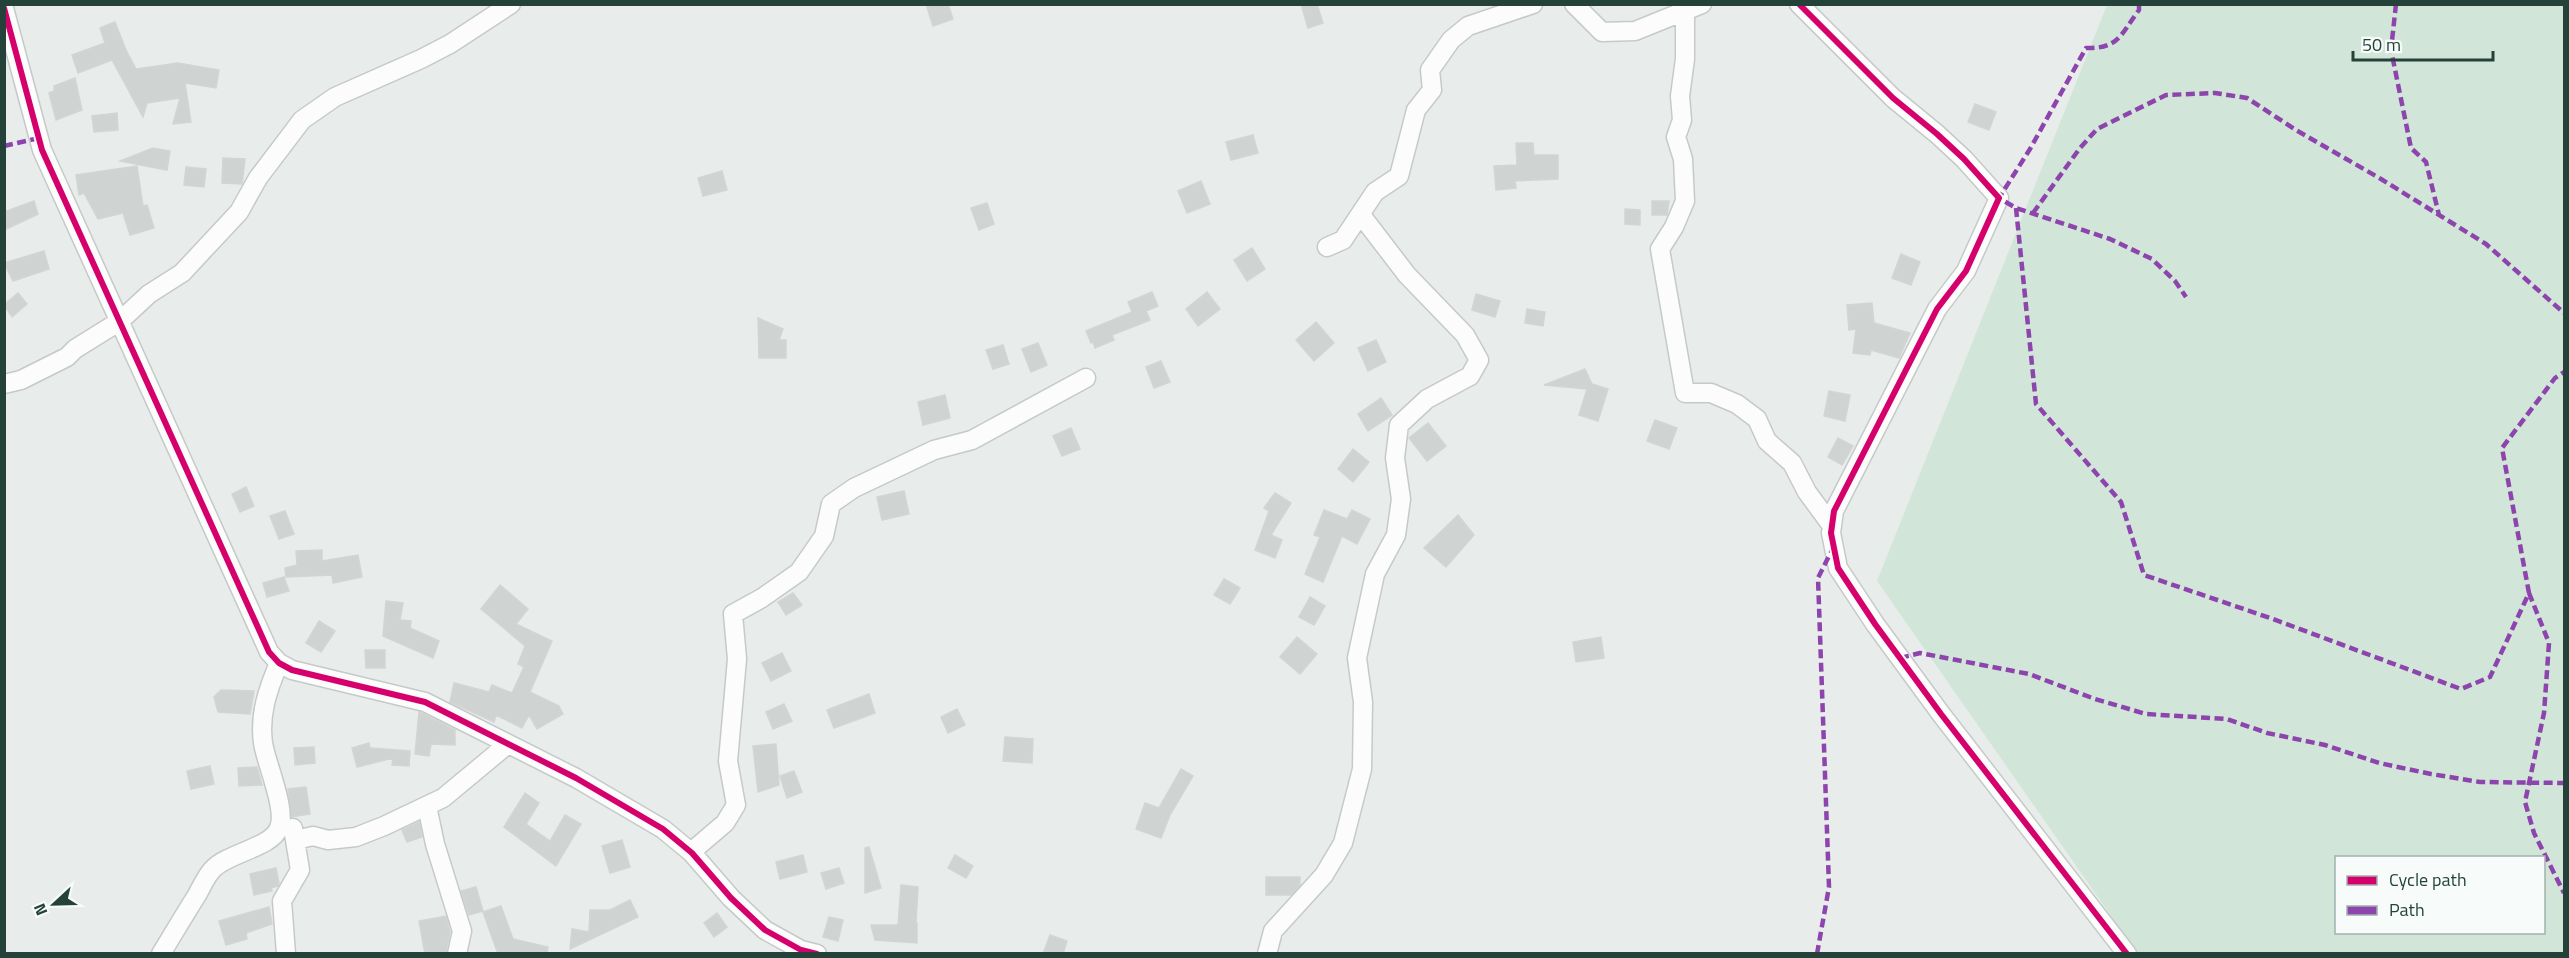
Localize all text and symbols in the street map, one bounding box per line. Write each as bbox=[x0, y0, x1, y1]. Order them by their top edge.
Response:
scale bar bbox=[2353, 24, 2492, 62]
text: 50 m bbox=[2362, 31, 2401, 58]
legend bbox=[2335, 856, 2545, 934]
text: Cycle path bbox=[2389, 866, 2467, 893]
north arrow bbox=[24, 874, 84, 934]
text: Path bbox=[2389, 896, 2425, 923]
text: N bbox=[27, 900, 53, 919]

